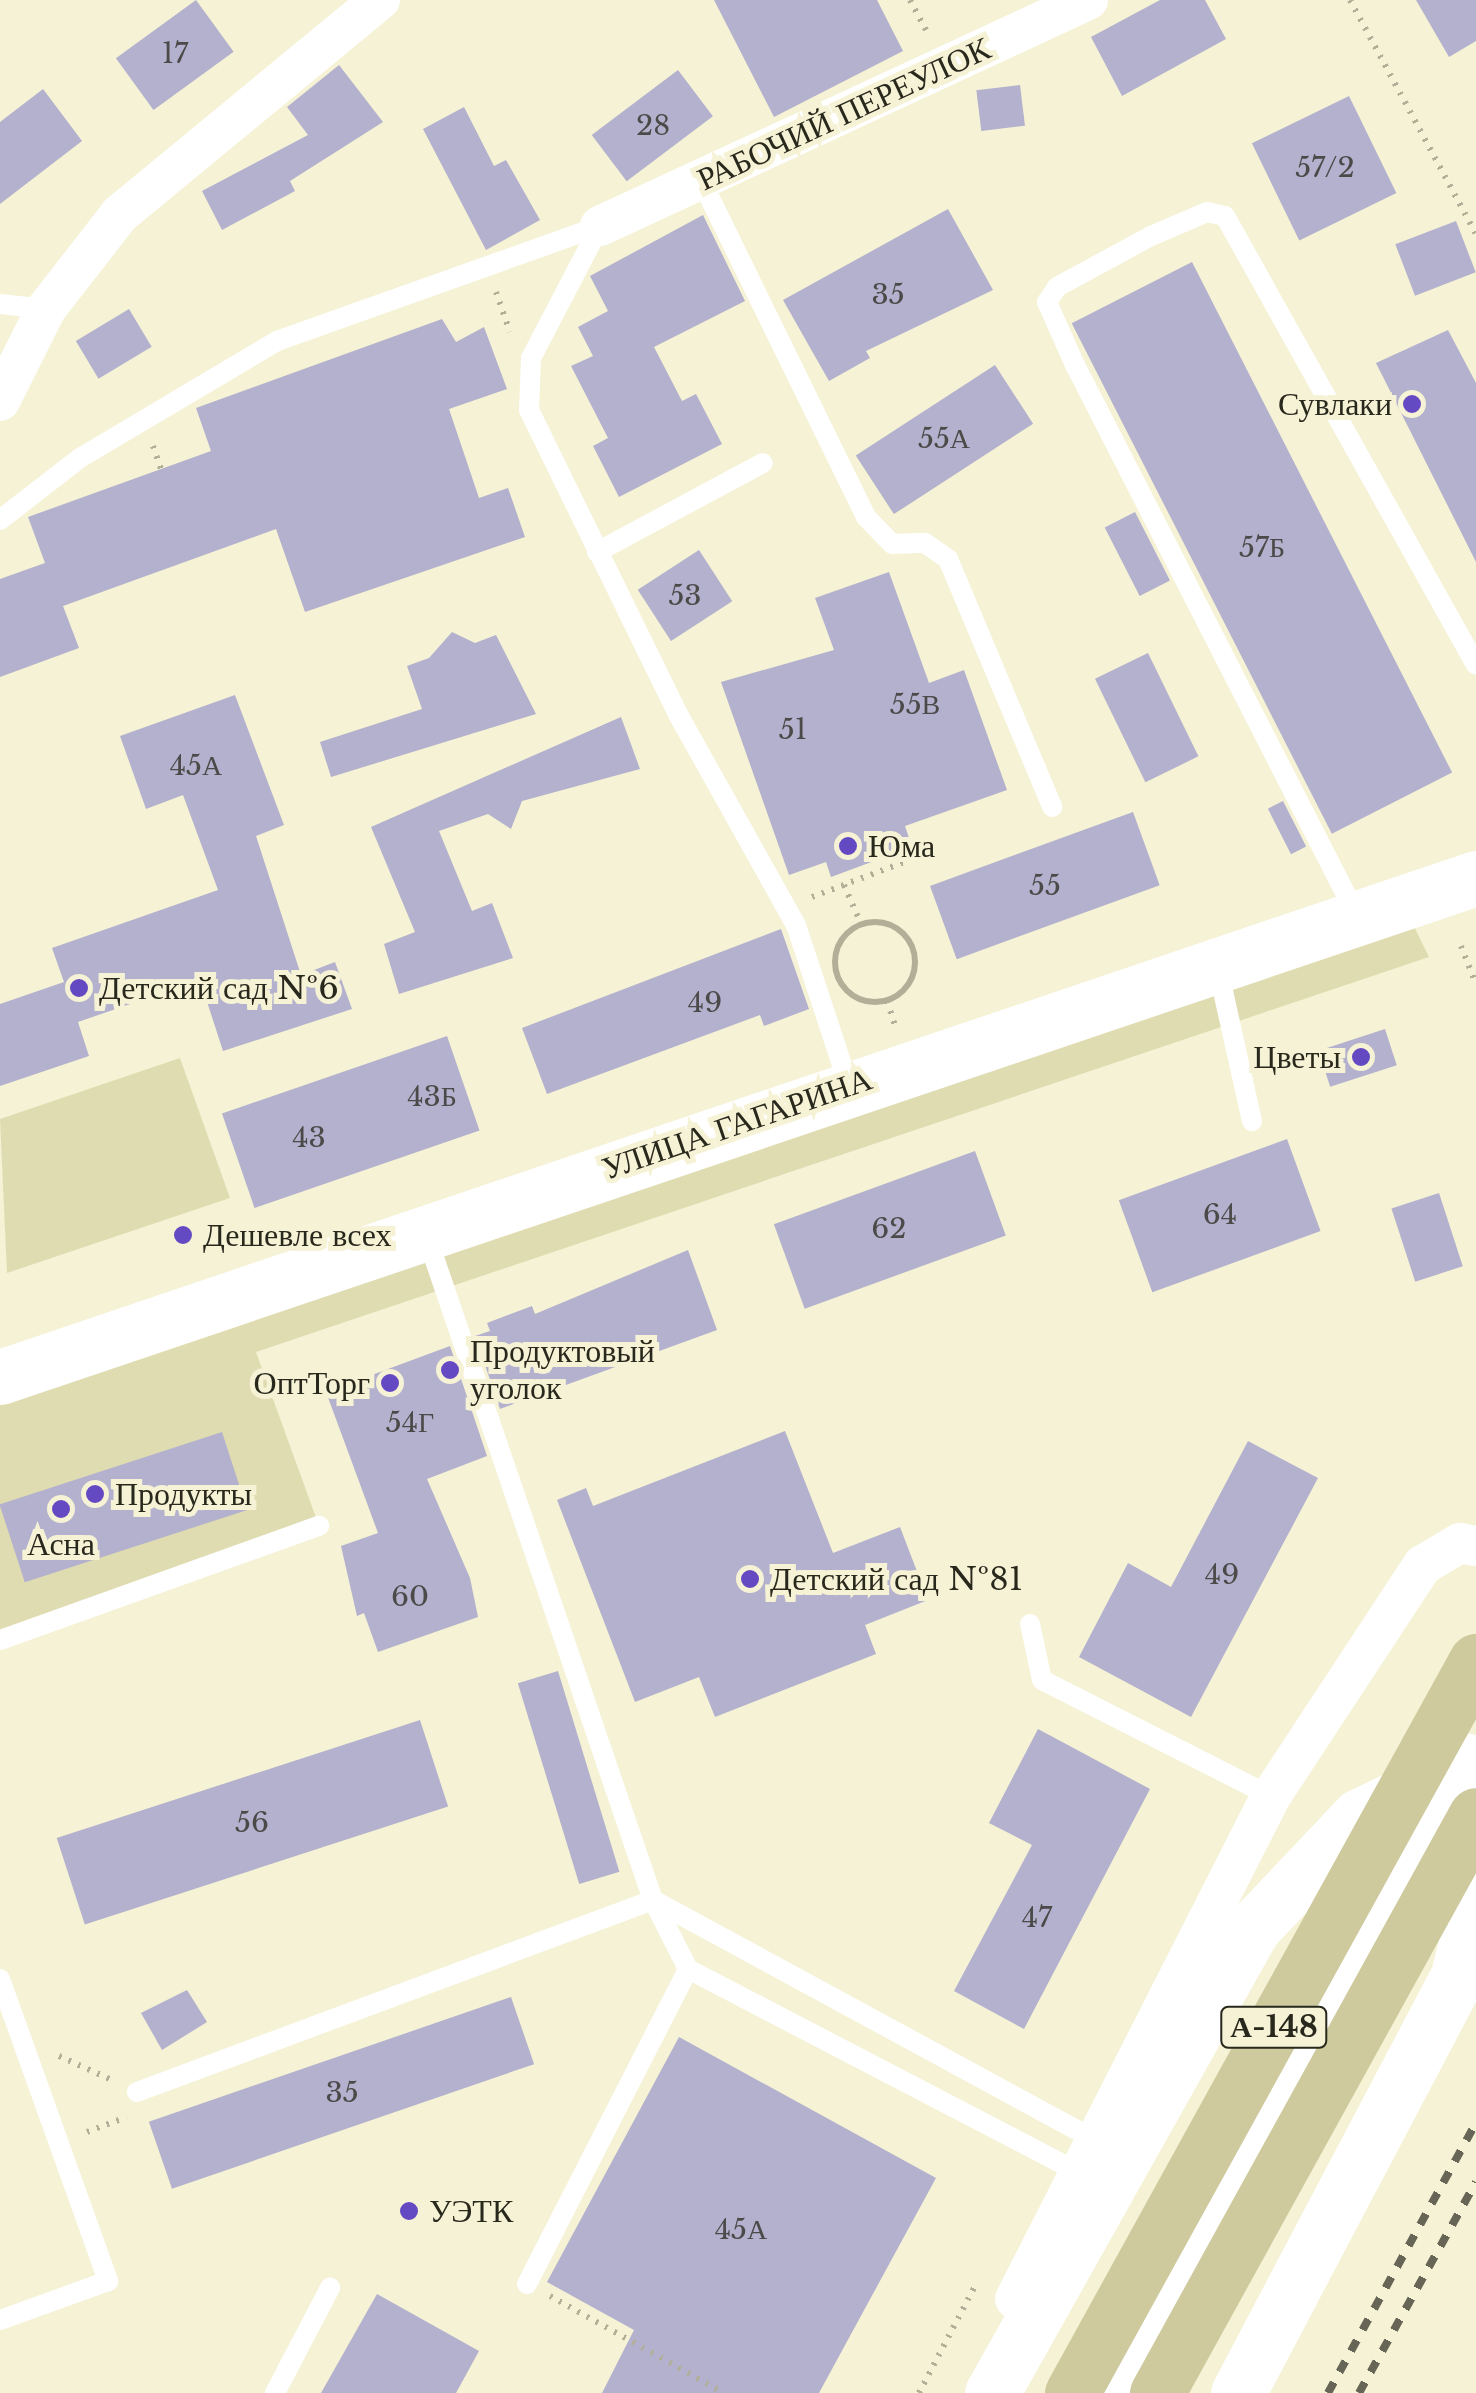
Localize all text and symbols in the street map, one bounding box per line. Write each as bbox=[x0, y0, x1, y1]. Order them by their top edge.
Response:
street label: РАБОЧИЙ ПЕРЕУЛОК bbox=[691, 29, 997, 199]
house number: 17 bbox=[162, 37, 188, 71]
house number: 28 bbox=[636, 109, 670, 143]
house number: 57/2 bbox=[1295, 151, 1355, 185]
house number: 35 bbox=[871, 278, 905, 312]
place label: Сувлаки bbox=[1278, 385, 1392, 423]
marker: Сувлаки bbox=[1401, 393, 1423, 415]
house number: 55А bbox=[918, 422, 970, 456]
house number: 57Б bbox=[1239, 531, 1285, 565]
house number: 53 bbox=[668, 579, 702, 613]
house number: 55В bbox=[890, 688, 940, 722]
house number: 51 bbox=[779, 713, 807, 747]
house number: 45А bbox=[170, 749, 222, 783]
place label: Юма bbox=[868, 827, 935, 865]
marker: Юма bbox=[837, 835, 859, 857]
house number: 55 bbox=[1029, 869, 1061, 903]
place label: Детский сад №6 bbox=[99, 969, 339, 1007]
marker: Детский сад №6 bbox=[68, 977, 90, 999]
house number: 49 bbox=[688, 986, 722, 1020]
place label: Цветы bbox=[1253, 1038, 1341, 1076]
marker: Цветы bbox=[1350, 1046, 1372, 1068]
street label: УЛИЦА ГАГАРИНА bbox=[597, 1060, 877, 1188]
house number: 43Б bbox=[407, 1080, 457, 1114]
house number: 43 bbox=[292, 1121, 326, 1155]
house number: 64 bbox=[1203, 1198, 1237, 1232]
house number: 62 bbox=[871, 1212, 907, 1246]
place label: Дешевле всех bbox=[203, 1216, 392, 1254]
marker: Дешевле всех bbox=[172, 1224, 194, 1246]
place label: Продуктовый уголок bbox=[470, 1333, 655, 1408]
marker: Продуктовый уголок bbox=[439, 1359, 461, 1381]
place label: ОптТорг bbox=[254, 1364, 370, 1402]
marker: ОптТорг bbox=[379, 1372, 401, 1394]
house number: 54Г bbox=[386, 1406, 434, 1440]
place label: Продукты bbox=[115, 1475, 252, 1513]
marker: Продукты bbox=[84, 1483, 106, 1505]
marker: Асна bbox=[50, 1498, 72, 1520]
place label: Асна bbox=[27, 1525, 95, 1563]
house number: 49 bbox=[1205, 1558, 1239, 1592]
place label: Детский сад №81 bbox=[770, 1560, 1023, 1598]
marker: Детский сад №81 bbox=[739, 1568, 761, 1590]
house number: 60 bbox=[391, 1580, 429, 1614]
house number: 56 bbox=[235, 1806, 269, 1840]
house number: 47 bbox=[1022, 1901, 1052, 1935]
road number: А-148 bbox=[1219, 2002, 1329, 2052]
house number: 35 bbox=[325, 2076, 359, 2110]
place label: УЭТК bbox=[429, 2192, 513, 2230]
marker: УЭТК bbox=[398, 2200, 420, 2222]
house number: 45А bbox=[715, 2213, 767, 2247]

